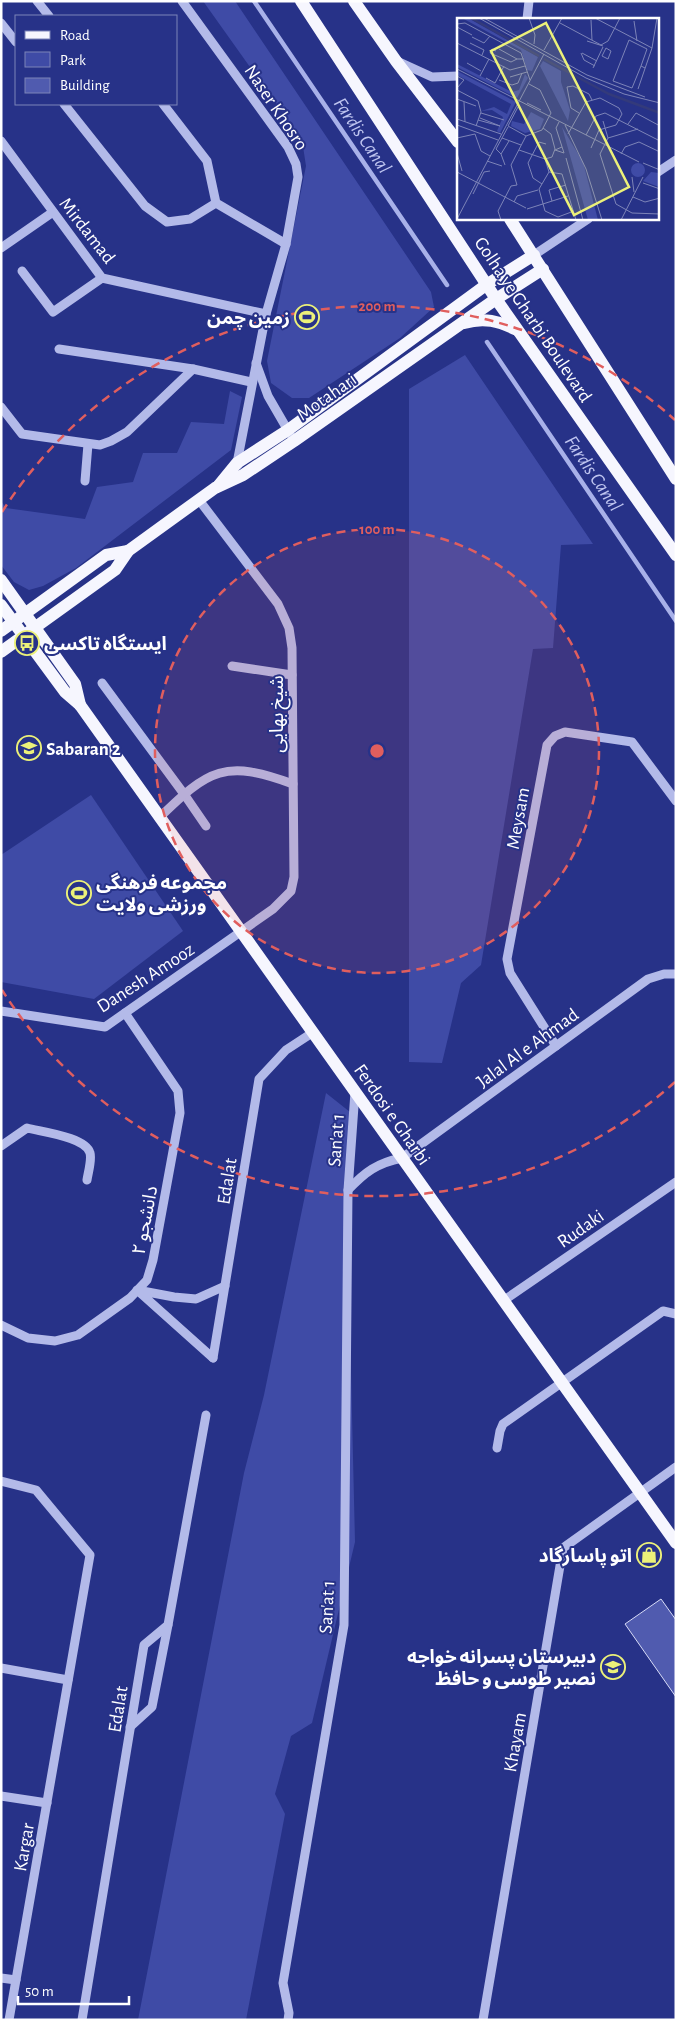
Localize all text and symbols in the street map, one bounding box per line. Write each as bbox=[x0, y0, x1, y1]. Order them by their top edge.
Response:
legend bbox=[15, 15, 178, 105]
inset map bbox=[457, 18, 660, 220]
text: Road bbox=[60, 28, 90, 43]
text: Park bbox=[60, 53, 86, 68]
street label: Naser Khosro bbox=[240, 62, 311, 154]
text: Building bbox=[60, 78, 110, 93]
water label: Fardis Canal bbox=[330, 94, 395, 177]
street label: Mirdamad bbox=[55, 194, 118, 268]
street label: Golha ye Gharbi Boulevard bbox=[470, 234, 595, 406]
text: 200 m bbox=[358, 299, 396, 314]
sports icon: زمین چمن bbox=[294, 304, 320, 330]
place label: زمین چمن bbox=[207, 309, 290, 330]
street label: Motahari bbox=[294, 370, 360, 425]
water label: Fardis Canal bbox=[561, 432, 626, 515]
text: 100 m bbox=[359, 522, 395, 537]
bus stop icon: ایستگاه تاکسی bbox=[14, 630, 40, 656]
place label: ایستگاه تاکسی bbox=[44, 633, 167, 654]
street label: شیخ بهایی bbox=[268, 675, 291, 753]
school or university icon: Sabaran 2 bbox=[16, 735, 42, 761]
place label: Sabaran 2 bbox=[46, 740, 121, 759]
centre of rings bbox=[368, 742, 386, 760]
street label: Meysam bbox=[504, 786, 533, 851]
place label: مجموعه فرهنگی ورزشی ولایت bbox=[96, 872, 227, 916]
sports icon: مجموعه فرهنگی ورزشی ولایت bbox=[66, 880, 92, 906]
street label: Danesh Amooz bbox=[94, 940, 198, 1017]
street label: Jalal Al e Ahmad bbox=[473, 1005, 582, 1091]
street label: Ferdosi e Gharbi bbox=[350, 1061, 434, 1169]
street label: San'at 1 bbox=[325, 1113, 348, 1167]
street label: Edalat bbox=[214, 1157, 241, 1206]
street label: دانشجو ۲ bbox=[129, 1184, 162, 1257]
street label: Rudaki bbox=[554, 1207, 607, 1252]
shop icon: اتو پاسارگاد bbox=[636, 1542, 662, 1568]
place label: اتو پاسارگاد bbox=[539, 1545, 632, 1568]
street label: San'at 1 bbox=[317, 1580, 338, 1634]
place label: دبیرستان پسرانه خواجه نصیر طوسی و حافظ bbox=[407, 1648, 596, 1690]
school or university icon: دبیرستان پسرانه خواجه نصیر طوسی و حافظ bbox=[600, 1654, 626, 1680]
street label: Edalat bbox=[105, 1685, 132, 1734]
street label: Khayam bbox=[501, 1711, 530, 1774]
street label: Kargar bbox=[11, 1822, 38, 1873]
scale bar bbox=[18, 1974, 129, 2006]
text: 50 m bbox=[25, 1984, 54, 1999]

